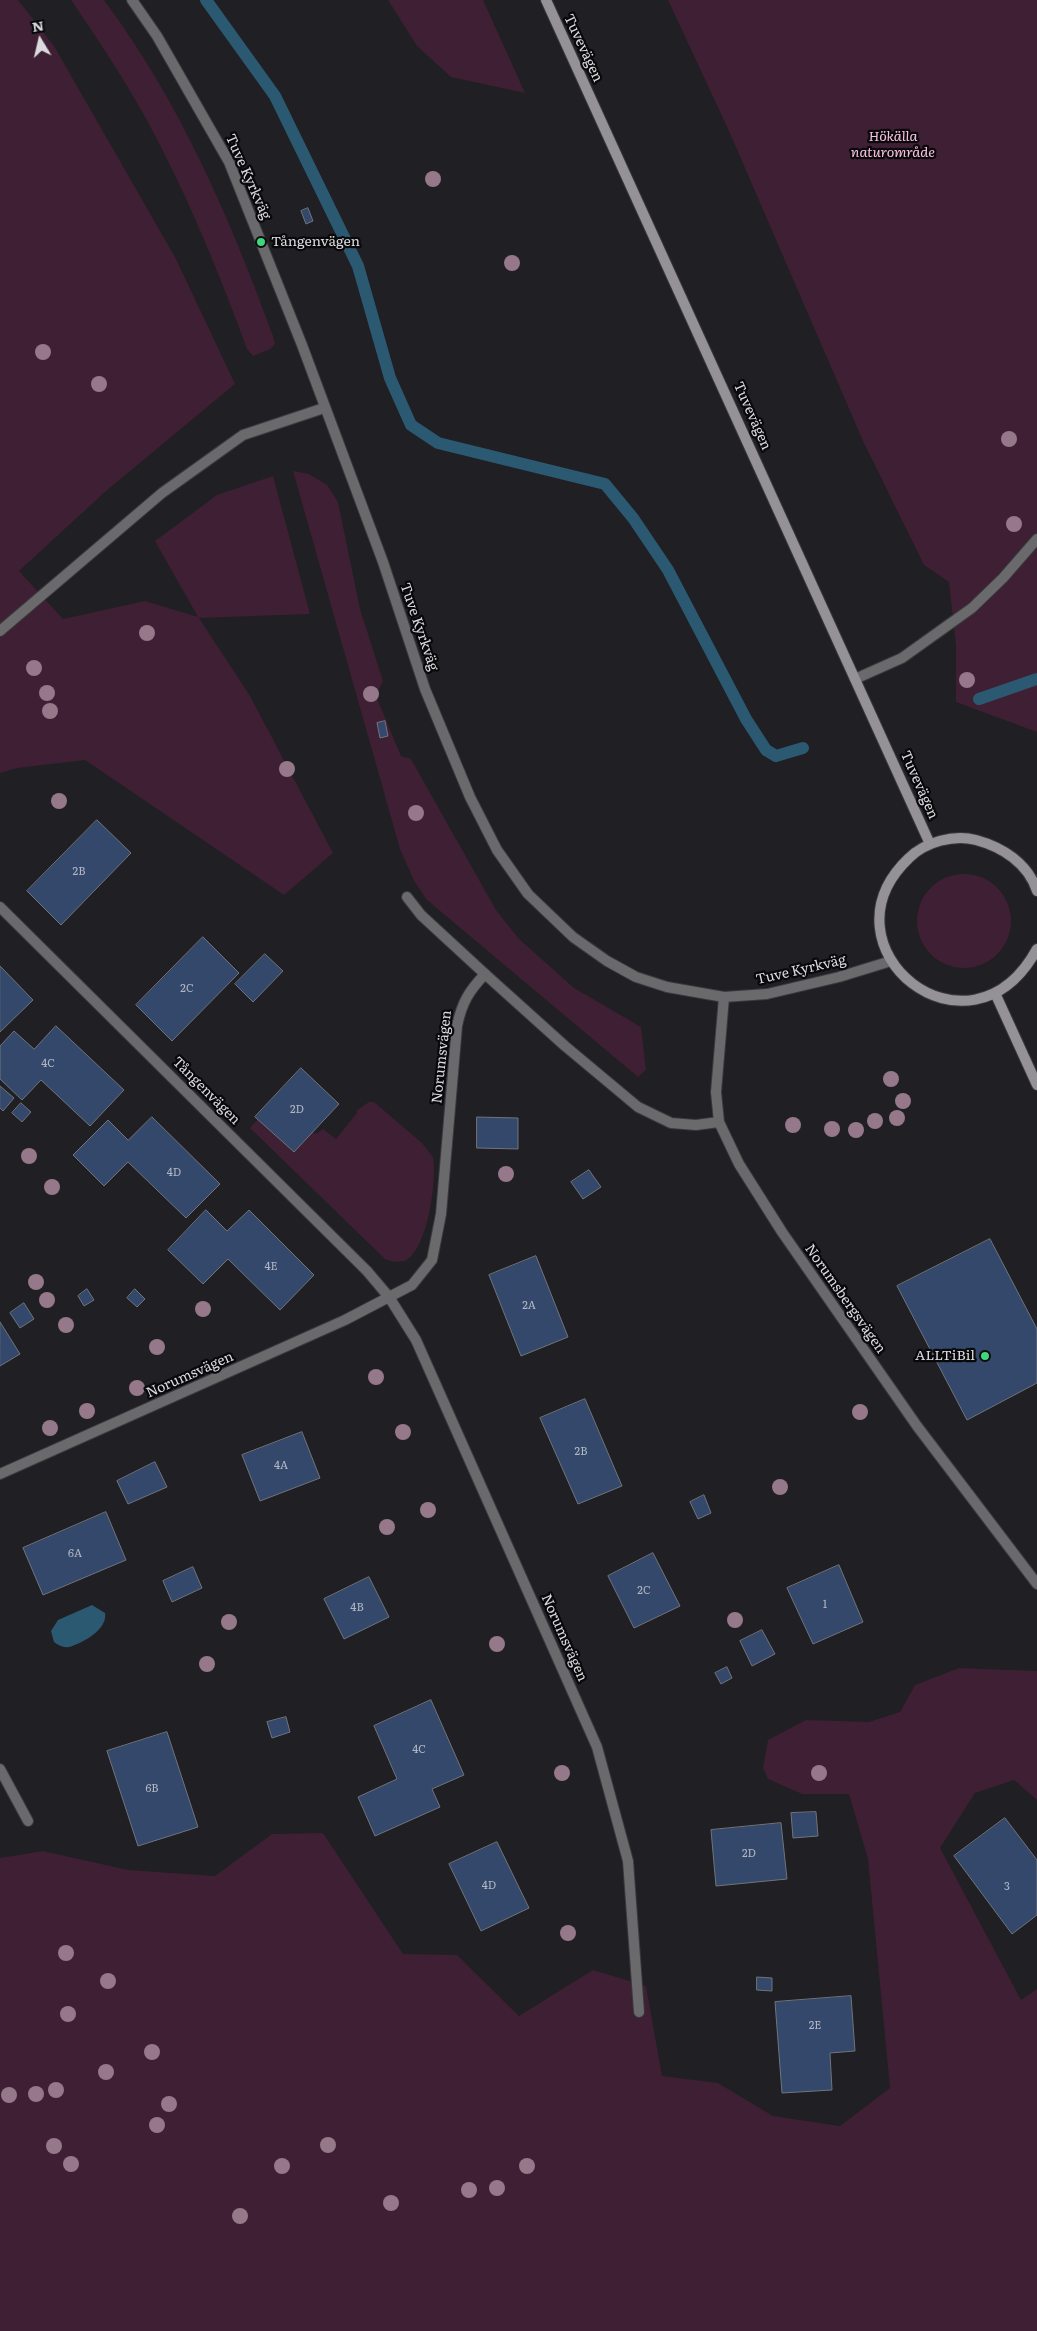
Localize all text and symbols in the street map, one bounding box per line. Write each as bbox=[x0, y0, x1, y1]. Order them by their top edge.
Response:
street label: Tuvevägen bbox=[560, 11, 606, 85]
text: N bbox=[30, 14, 45, 36]
north arrow bbox=[15, 15, 65, 65]
park label: Hökälla naturområde bbox=[851, 129, 935, 162]
street label: Tuve Kyrkväg bbox=[222, 132, 274, 222]
place label: Tångenvägen bbox=[271, 234, 360, 250]
marker: Tångenvägen bbox=[255, 236, 267, 248]
street label: Tuvevägen bbox=[729, 379, 775, 453]
street label: Tuve Kyrkväg bbox=[396, 581, 442, 673]
street label: Tuvevägen bbox=[896, 748, 942, 822]
house number: 2B bbox=[73, 865, 85, 879]
street label: Tuve Kyrkväg bbox=[754, 951, 848, 989]
house number: 2C bbox=[180, 982, 194, 996]
street label: Norumsvägen bbox=[429, 1010, 455, 1104]
street label: Tångenvägen bbox=[169, 1054, 243, 1128]
house number: 4C bbox=[41, 1057, 55, 1071]
house number: 2D bbox=[290, 1103, 304, 1117]
house number: 4D bbox=[167, 1166, 181, 1180]
street label: Norumsbergsvägen bbox=[801, 1241, 889, 1357]
house number: 4E bbox=[264, 1260, 278, 1274]
house number: 2A bbox=[522, 1299, 536, 1313]
street label: Norumsvägen bbox=[144, 1348, 236, 1402]
place label: ALLTiBil bbox=[915, 1348, 975, 1364]
marker: ALLTiBil bbox=[979, 1350, 991, 1362]
house number: 2B bbox=[575, 1445, 587, 1459]
house number: 4A bbox=[274, 1459, 288, 1473]
house number: 6A bbox=[68, 1547, 82, 1561]
house number: 2C bbox=[637, 1584, 651, 1598]
street label: Norumsvägen bbox=[537, 1592, 591, 1684]
house number: 1 bbox=[823, 1598, 827, 1612]
house number: 4B bbox=[350, 1601, 364, 1615]
house number: 4C bbox=[412, 1743, 426, 1757]
house number: 6B bbox=[145, 1782, 159, 1796]
house number: 2D bbox=[742, 1847, 756, 1861]
house number: 4D bbox=[482, 1879, 496, 1893]
house number: 3 bbox=[1004, 1880, 1010, 1894]
house number: 2E bbox=[809, 2019, 821, 2033]

